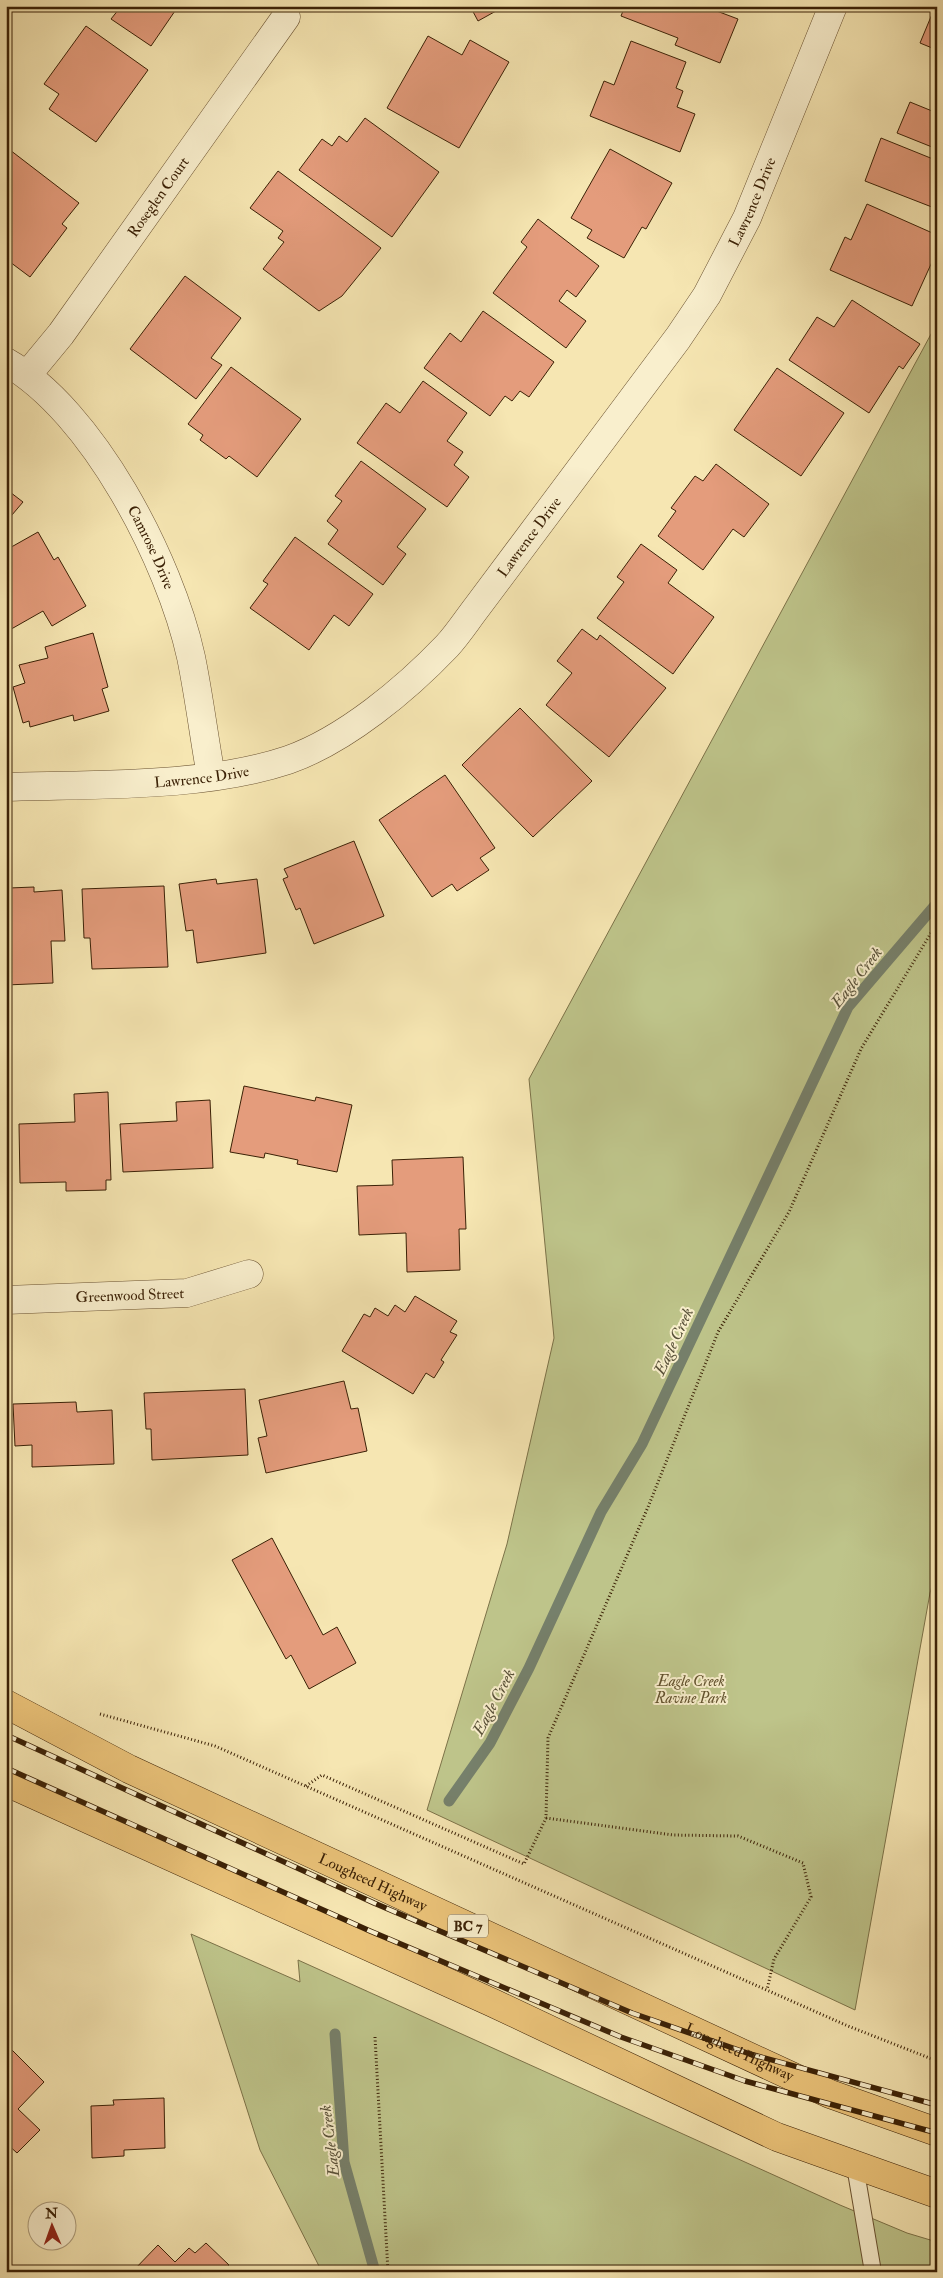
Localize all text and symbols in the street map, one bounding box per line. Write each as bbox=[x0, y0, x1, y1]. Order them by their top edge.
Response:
street label: Roseglen Court bbox=[124, 153, 194, 241]
street label: Lawrence Drive bbox=[725, 155, 781, 250]
street label: Lawrence Drive bbox=[493, 493, 566, 581]
street label: Camrose Drive bbox=[123, 502, 178, 592]
street label: Lawrence Drive bbox=[154, 762, 251, 793]
water label: Eagle Creek bbox=[826, 943, 887, 1013]
street label: Greenwood Street bbox=[75, 1284, 185, 1307]
water label: Eagle Creek bbox=[649, 1304, 698, 1379]
water label: Eagle Creek bbox=[468, 1666, 520, 1740]
park label: Eagle Creek Ravine Park bbox=[654, 1672, 727, 1708]
street label: Lougheed Highway bbox=[315, 1849, 430, 1916]
road number: BC 7 bbox=[448, 1914, 488, 1938]
street label: Lougheed Highway bbox=[682, 2019, 797, 2086]
water label: Eagle Creek bbox=[316, 2104, 344, 2179]
north arrow bbox=[28, 2200, 78, 2250]
text: N bbox=[44, 2205, 59, 2222]

